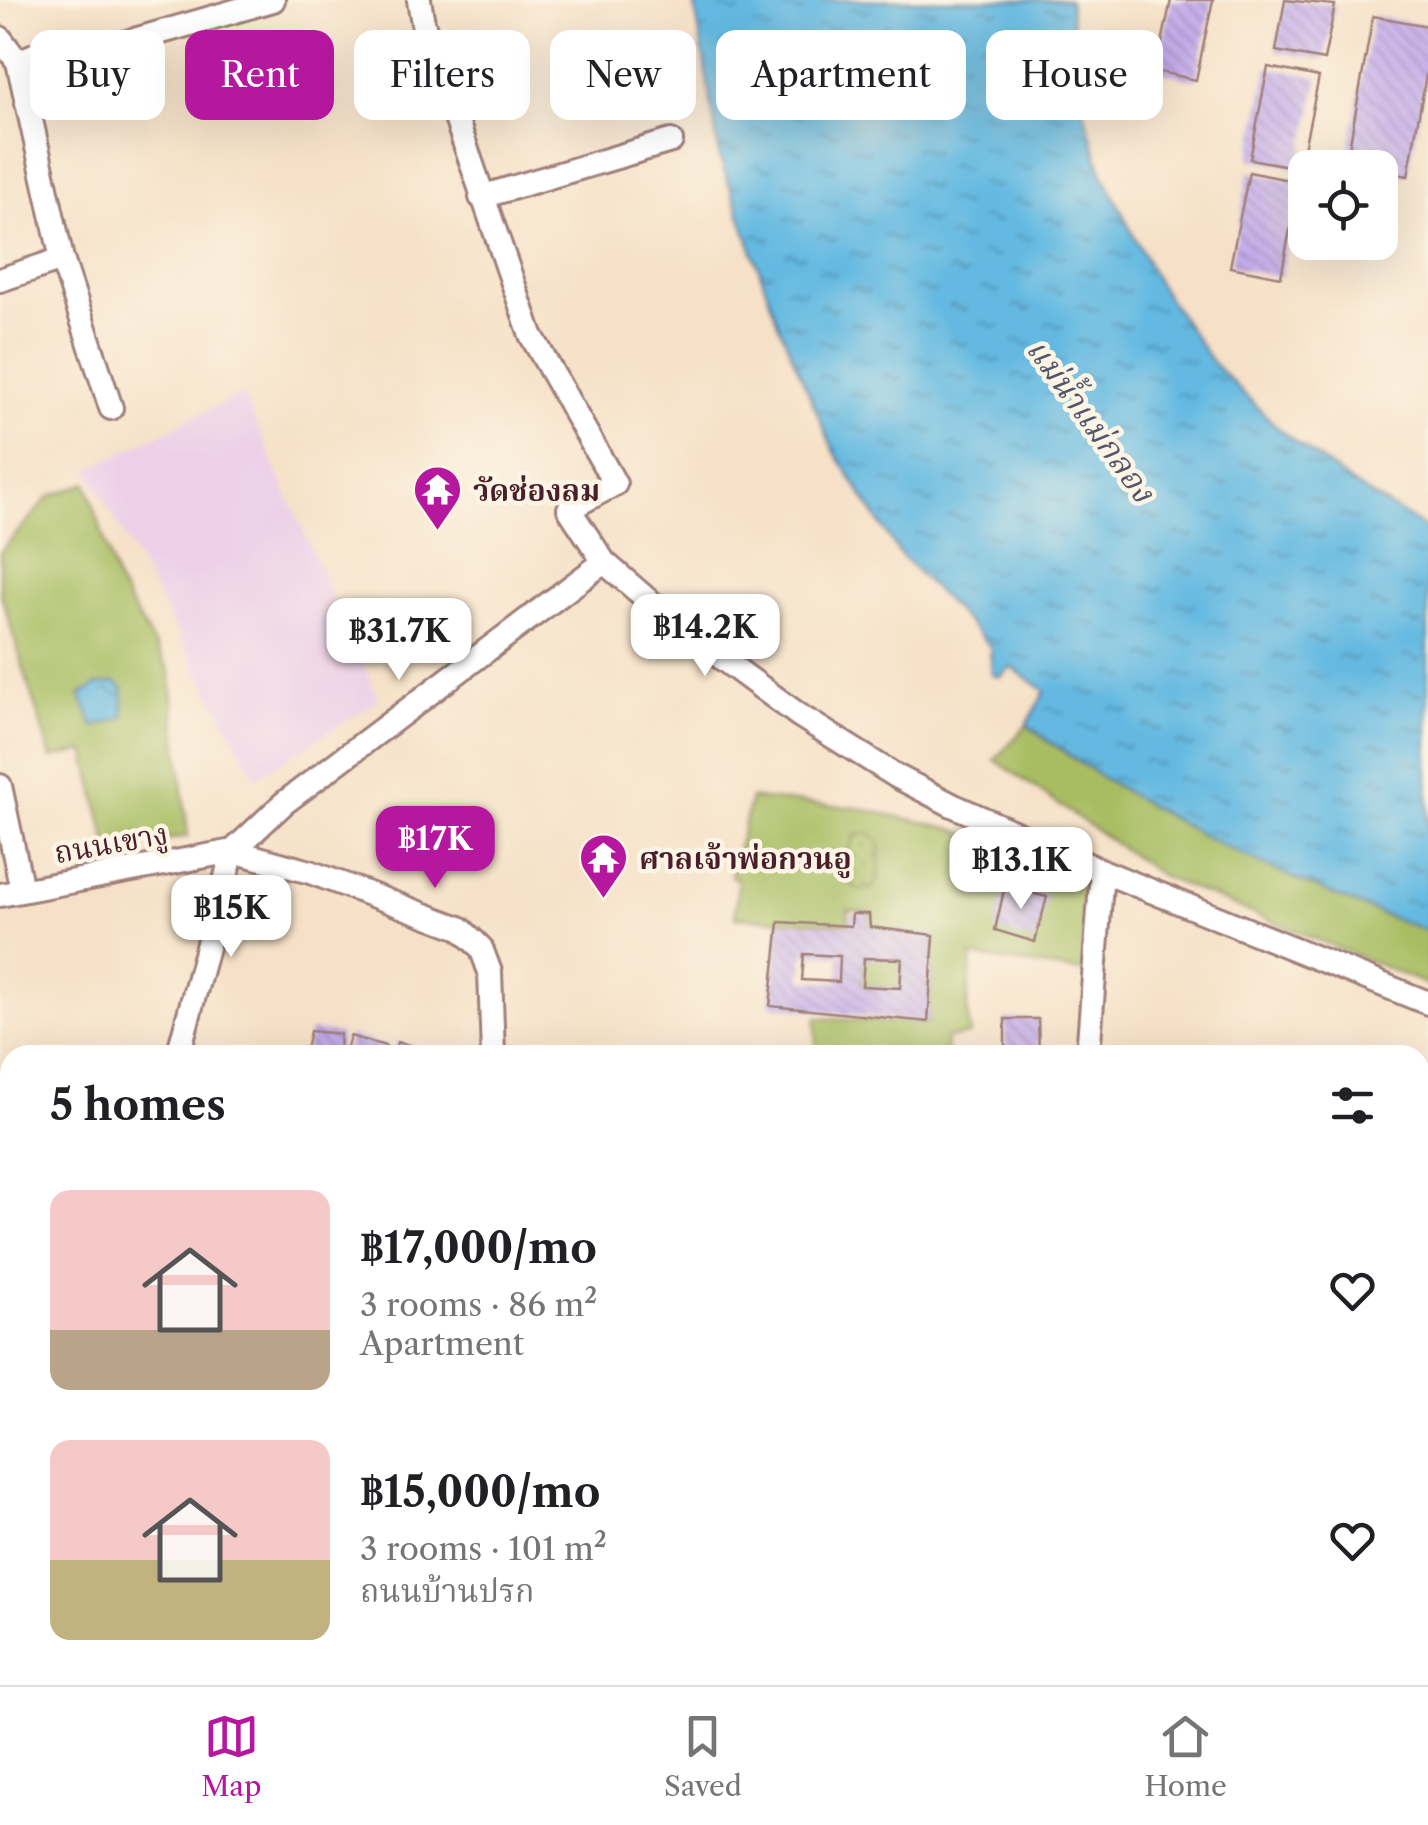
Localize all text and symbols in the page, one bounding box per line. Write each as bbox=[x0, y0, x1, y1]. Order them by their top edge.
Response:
chip: Buy bbox=[30, 30, 165, 120]
chip: Rent bbox=[185, 30, 334, 120]
chip: Filters bbox=[354, 30, 530, 120]
chip: New bbox=[550, 30, 696, 120]
chip: Apartment bbox=[716, 30, 966, 120]
chip: House bbox=[986, 30, 1163, 120]
map controls bbox=[1288, 150, 1398, 260]
button: locate bbox=[1288, 150, 1398, 260]
water label: แม่น้ำแม่กลอง bbox=[1019, 329, 1166, 510]
temple icon: วัดช่องลม bbox=[412, 464, 464, 532]
place label: วัดช่องลม bbox=[473, 472, 600, 509]
pin: ฿14.2K bbox=[624, 594, 786, 679]
pin: ฿31.7K bbox=[318, 598, 480, 683]
text: ฿14.2K bbox=[653, 607, 757, 646]
text: ฿31.7K bbox=[348, 611, 450, 650]
pin: ฿17K bbox=[376, 806, 494, 891]
street label: ถนนเขางู bbox=[51, 815, 171, 873]
text: ฿17K bbox=[398, 819, 472, 858]
pin: ฿13.1K bbox=[940, 827, 1102, 912]
temple icon: ศาลเจ้าพ่อกวนอู bbox=[578, 832, 630, 900]
place label: ศาลเจ้าพ่อกวนอู bbox=[639, 840, 852, 879]
text: ฿13.1K bbox=[971, 840, 1071, 879]
pin: ฿15K bbox=[172, 875, 290, 960]
text: ฿15K bbox=[193, 888, 269, 927]
icon: filters bbox=[1325, 1078, 1380, 1133]
text: 5 homes bbox=[50, 1079, 226, 1131]
text: ฿17,000/mo bbox=[360, 1222, 597, 1274]
icon: home bbox=[130, 1230, 250, 1350]
icon: heart bbox=[1325, 1263, 1380, 1318]
text: 3 rooms · 86 m² bbox=[360, 1285, 597, 1324]
text: Apartment bbox=[360, 1324, 524, 1363]
text: ฿15,000/mo bbox=[360, 1466, 600, 1518]
icon: home bbox=[130, 1480, 250, 1600]
icon: heart bbox=[1325, 1513, 1380, 1568]
text: 3 rooms · 101 m² bbox=[360, 1529, 607, 1568]
text: ถนนบ้านปรก bbox=[360, 1571, 534, 1610]
tab: Map bbox=[201, 1709, 261, 1803]
tab: Saved bbox=[664, 1709, 742, 1803]
tab: Home bbox=[1144, 1709, 1227, 1803]

